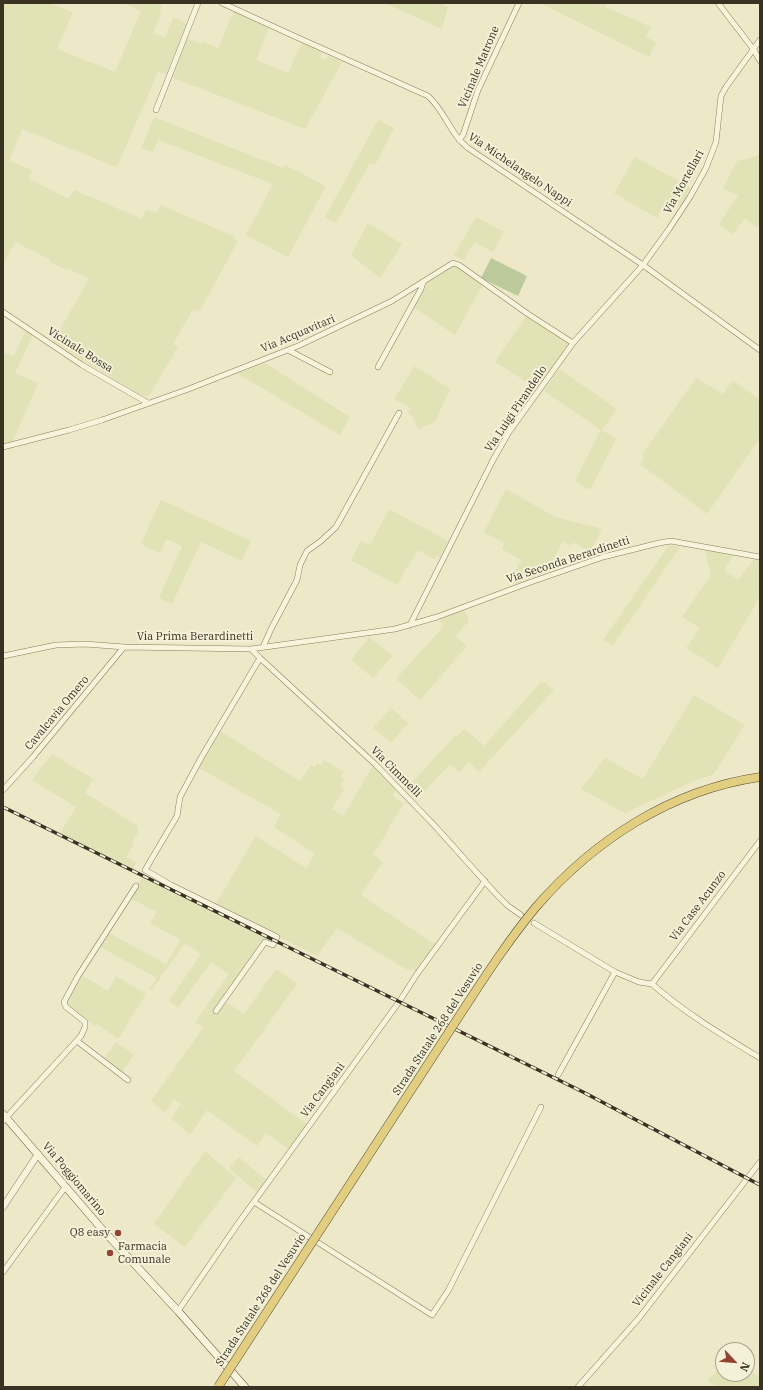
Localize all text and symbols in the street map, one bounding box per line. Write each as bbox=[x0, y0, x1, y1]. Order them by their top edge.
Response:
street label: Vicinale Matrone bbox=[456, 24, 502, 110]
street label: Via Michelangelo Nappi bbox=[466, 130, 574, 210]
street label: Via Mortellari bbox=[661, 148, 707, 216]
street label: Via Acquavitari bbox=[259, 312, 337, 356]
street label: Vicinale Bossa bbox=[45, 325, 115, 375]
street label: Via Luigi Pirandello bbox=[482, 363, 550, 455]
street label: Via Seconda Berardinetti bbox=[505, 534, 631, 586]
street label: Via Prima Berardinetti bbox=[137, 630, 253, 644]
street label: Cavalcavia Omero bbox=[22, 673, 92, 753]
street label: Via Cimmelli bbox=[368, 744, 424, 800]
street label: Via Case Acunzo bbox=[667, 868, 729, 944]
street label: Strada Statale 268 del Vesuvio bbox=[390, 960, 486, 1098]
street label: Via Cangiani bbox=[298, 1060, 348, 1120]
street label: Via Poggiomarino bbox=[39, 1140, 109, 1218]
place label: Q8 easy bbox=[70, 1226, 110, 1240]
marker: Q8 easy bbox=[113, 1228, 123, 1238]
street label: Vicinale Cangiani bbox=[630, 1230, 696, 1310]
street label: Strada Statale 268 del Vesuvio bbox=[213, 1231, 309, 1369]
place label: Farmacia Comunale bbox=[118, 1240, 171, 1266]
marker: Farmacia Comunale bbox=[105, 1248, 115, 1258]
north arrow bbox=[715, 1342, 755, 1382]
text: N bbox=[737, 1360, 753, 1374]

